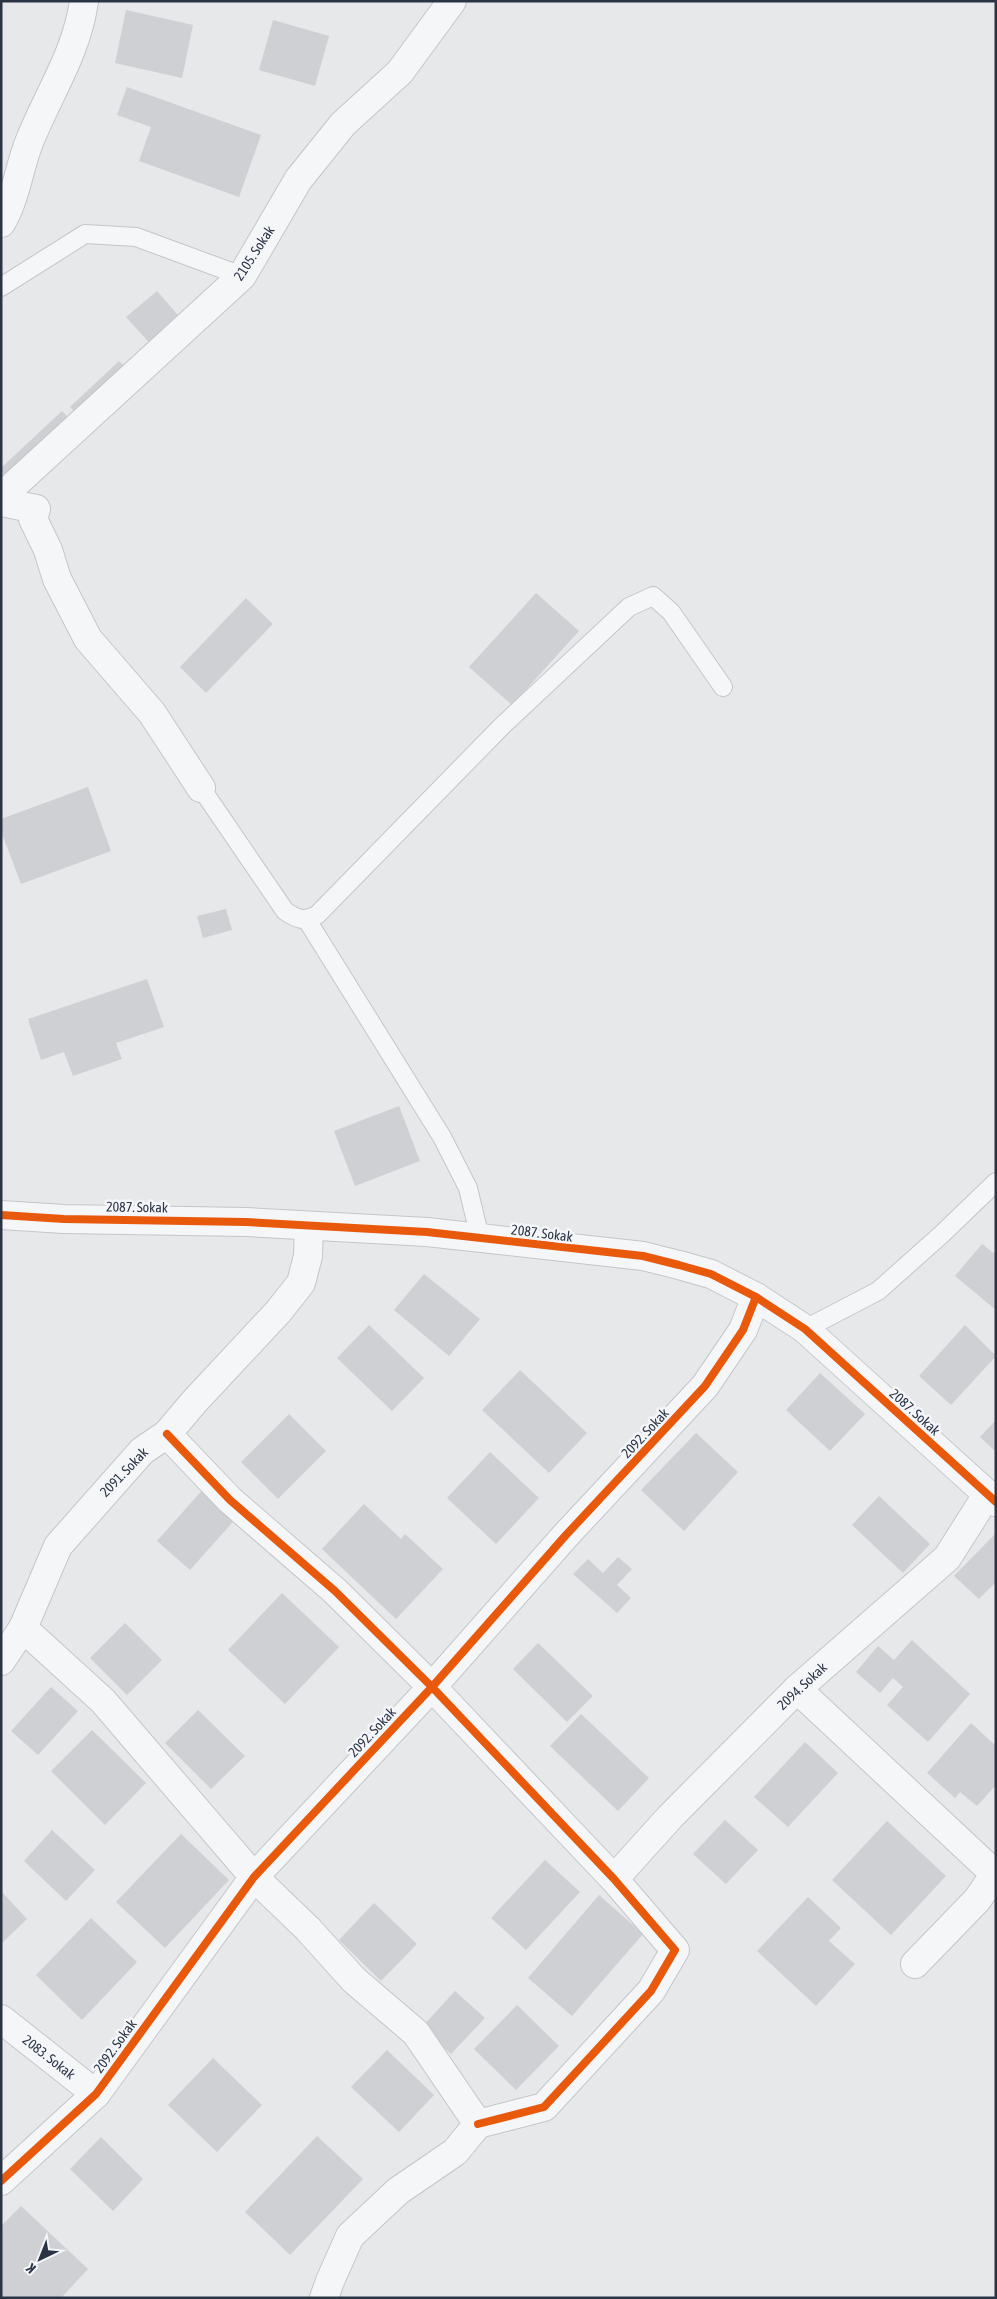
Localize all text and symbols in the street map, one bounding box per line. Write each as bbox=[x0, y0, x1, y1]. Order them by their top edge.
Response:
street label: 2105. Sokak bbox=[230, 223, 278, 283]
street label: 2087. Sokak bbox=[106, 1198, 168, 1216]
street label: 2087. Sokak bbox=[510, 1221, 574, 1245]
street label: 2087. Sokak bbox=[887, 1385, 943, 1439]
street label: 2092. Sokak bbox=[618, 1405, 672, 1461]
street label: 2091. Sokak bbox=[97, 1444, 151, 1500]
street label: 2094. Sokak bbox=[774, 1659, 830, 1713]
street label: 2092. Sokak bbox=[345, 1704, 399, 1760]
street label: 2092. Sokak bbox=[90, 2016, 140, 2076]
street label: 2083. Sokak bbox=[20, 2032, 78, 2082]
north arrow bbox=[15, 2234, 65, 2284]
text: K bbox=[23, 2260, 39, 2277]

